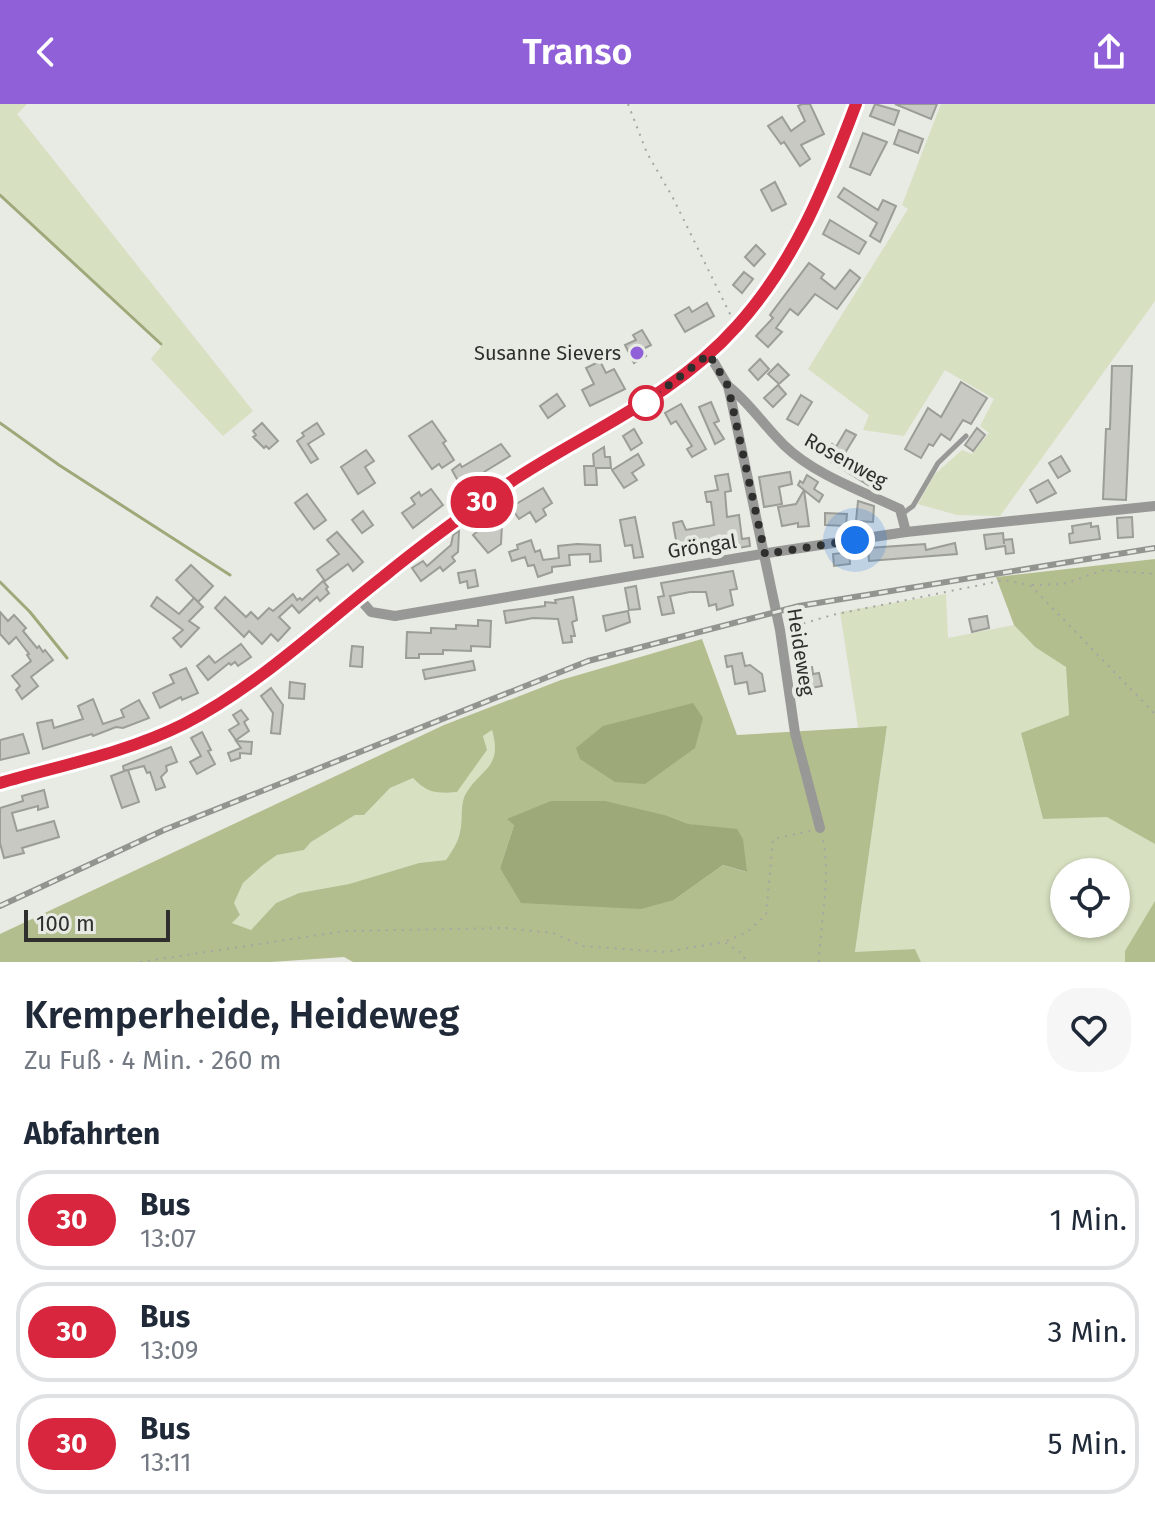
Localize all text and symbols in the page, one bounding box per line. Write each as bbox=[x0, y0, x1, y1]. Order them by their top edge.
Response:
icon: back bbox=[24, 30, 68, 74]
text: Transo bbox=[523, 30, 632, 74]
icon: share bbox=[1087, 30, 1131, 74]
place label: Susanne Sievers bbox=[474, 341, 621, 365]
marker: Susanne Sievers bbox=[628, 344, 646, 362]
unlabelled marker bbox=[629, 386, 663, 420]
street label: Rosenweg bbox=[800, 427, 892, 493]
line badge: 30 bbox=[446, 476, 518, 528]
text: 30 bbox=[467, 485, 497, 518]
your location bbox=[835, 520, 875, 560]
street label: Gröngal bbox=[666, 529, 738, 563]
street label: Heideweg bbox=[782, 606, 820, 698]
map controls bbox=[1050, 858, 1130, 938]
button: locate bbox=[1050, 858, 1130, 938]
scale bar bbox=[24, 906, 170, 942]
text: 100 m bbox=[36, 910, 95, 937]
button: heart bbox=[1047, 988, 1131, 1072]
text: Kremperheide, Heideweg bbox=[24, 992, 459, 1038]
text: Zu Fuß · 4 Min. · 260 m bbox=[24, 1045, 282, 1076]
text: Abfahrten bbox=[24, 1116, 160, 1152]
text: Bus bbox=[140, 1187, 190, 1223]
text: 1 Min. bbox=[1049, 1202, 1127, 1238]
text: 30 bbox=[57, 1203, 87, 1236]
text: 13:07 bbox=[140, 1223, 196, 1254]
text: Bus bbox=[140, 1299, 190, 1335]
text: 3 Min. bbox=[1048, 1314, 1127, 1350]
text: 30 bbox=[57, 1315, 87, 1348]
text: 13:09 bbox=[140, 1335, 198, 1366]
text: Bus bbox=[140, 1411, 190, 1447]
text: 5 Min. bbox=[1047, 1426, 1127, 1462]
text: 30 bbox=[57, 1427, 87, 1460]
text: 13:11 bbox=[140, 1447, 192, 1478]

